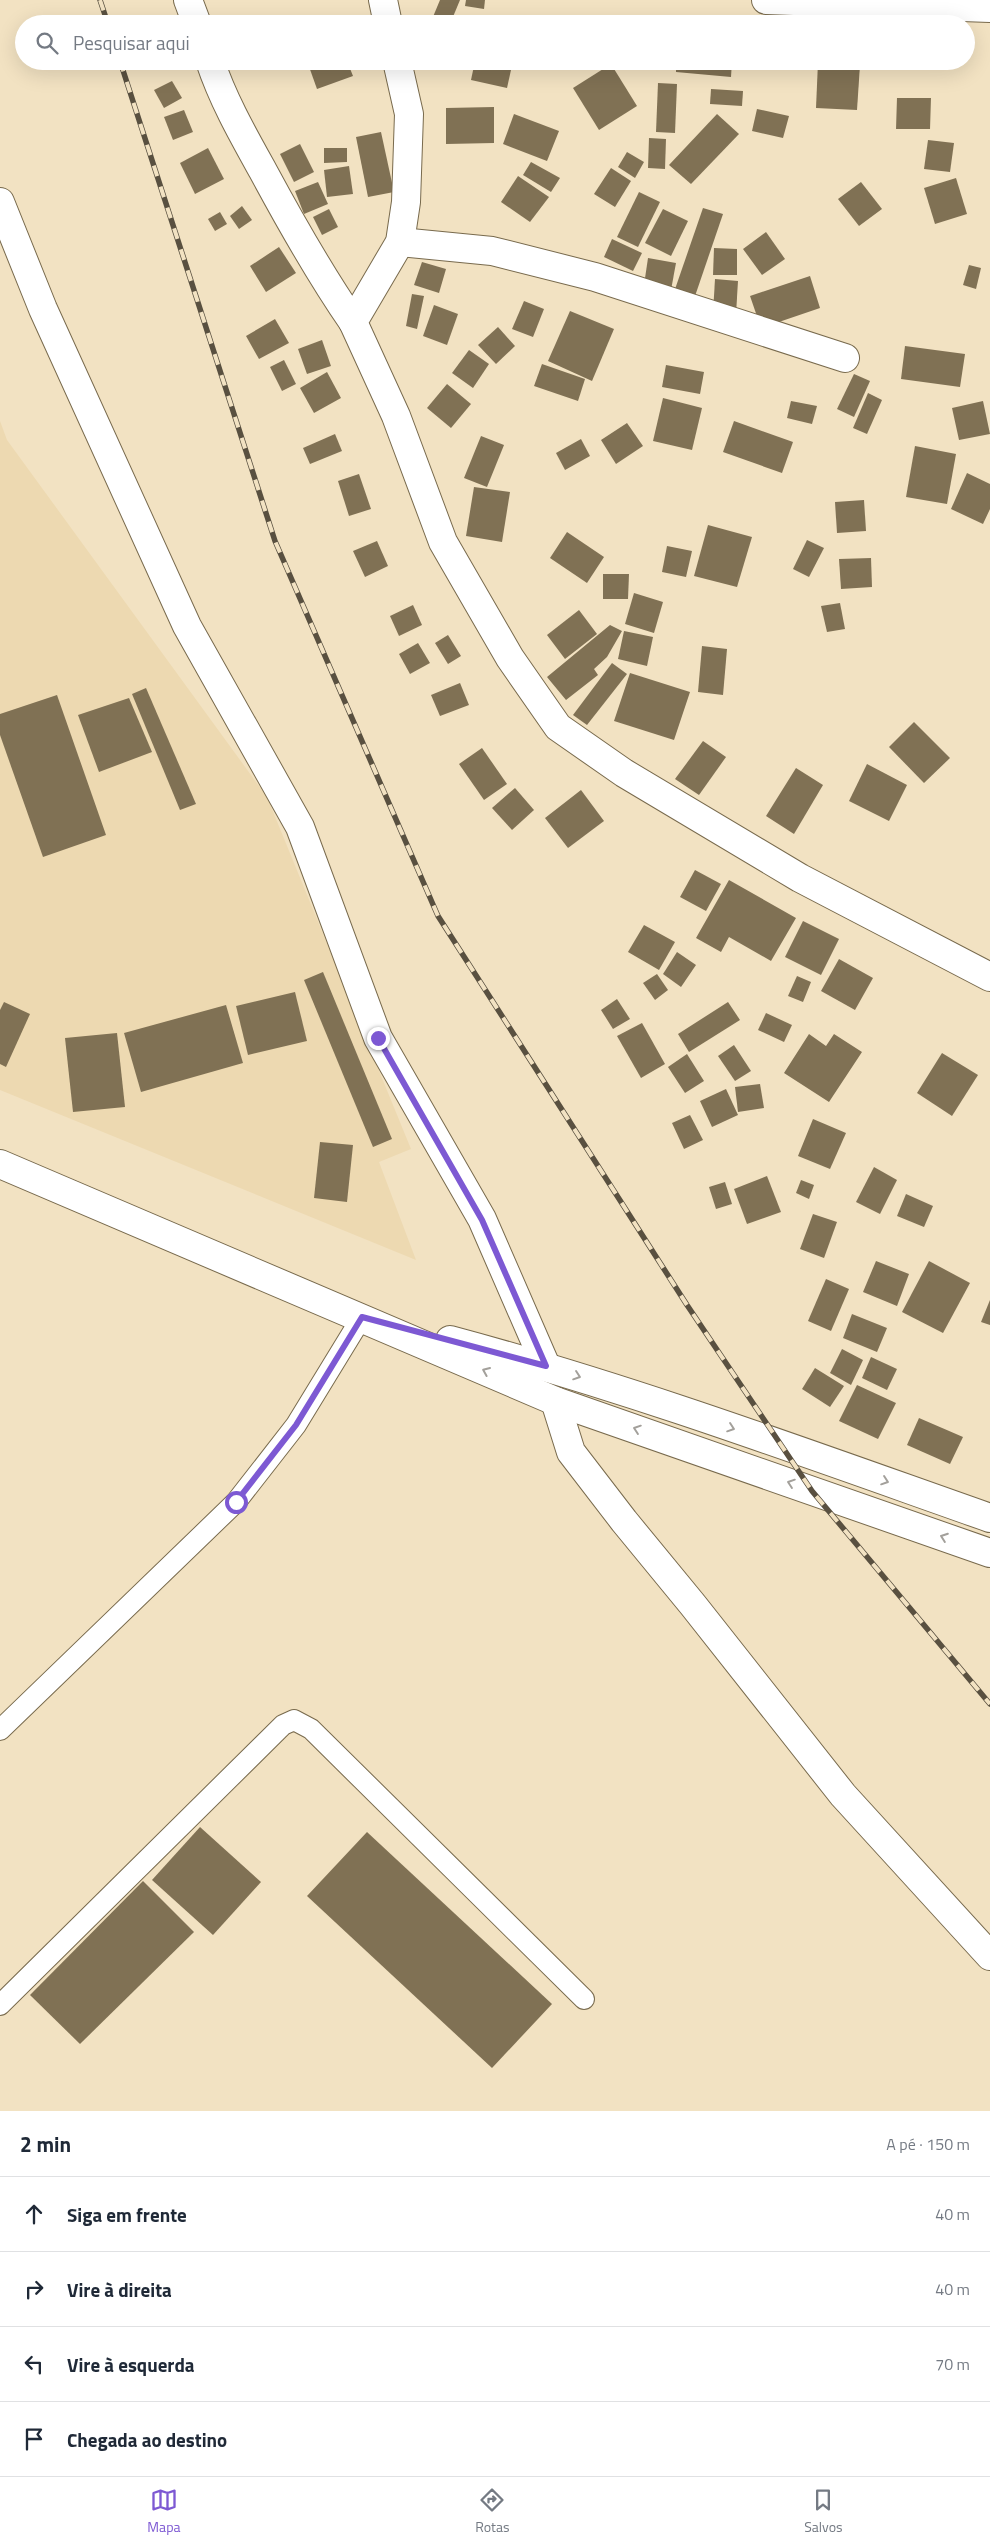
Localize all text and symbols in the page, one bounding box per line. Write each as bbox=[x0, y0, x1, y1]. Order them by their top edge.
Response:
search box bbox=[15, 15, 975, 70]
text: Pesquisar aqui bbox=[73, 28, 190, 57]
icon: search bbox=[33, 29, 61, 57]
route end bbox=[367, 1027, 390, 1050]
one-way arrow bbox=[482, 1366, 491, 1377]
one-way arrow bbox=[573, 1370, 581, 1380]
one-way arrow bbox=[727, 1422, 735, 1432]
one-way arrow bbox=[634, 1425, 642, 1435]
one-way arrow bbox=[880, 1475, 889, 1485]
one-way arrow bbox=[787, 1479, 796, 1489]
route start bbox=[225, 1491, 248, 1514]
one-way arrow bbox=[940, 1533, 949, 1543]
text: 2 min bbox=[20, 2128, 71, 2160]
text: A pé · 150 m bbox=[886, 2132, 970, 2156]
icon: ahead bbox=[20, 2200, 48, 2228]
text: Siga em frente bbox=[67, 2200, 187, 2229]
text: 40 m bbox=[935, 2202, 970, 2226]
icon: right bbox=[20, 2275, 48, 2303]
text: Vire à direita bbox=[67, 2275, 172, 2304]
text: 40 m bbox=[935, 2277, 970, 2301]
icon: left bbox=[20, 2350, 48, 2378]
text: Vire à esquerda bbox=[67, 2350, 195, 2379]
text: 70 m bbox=[935, 2352, 970, 2376]
icon: arrive bbox=[20, 2425, 48, 2453]
text: Chegada ao destino bbox=[67, 2425, 227, 2454]
tab: Mapa bbox=[147, 2486, 181, 2537]
tab: Rotas bbox=[475, 2486, 510, 2537]
tab: Salvos bbox=[804, 2486, 843, 2537]

